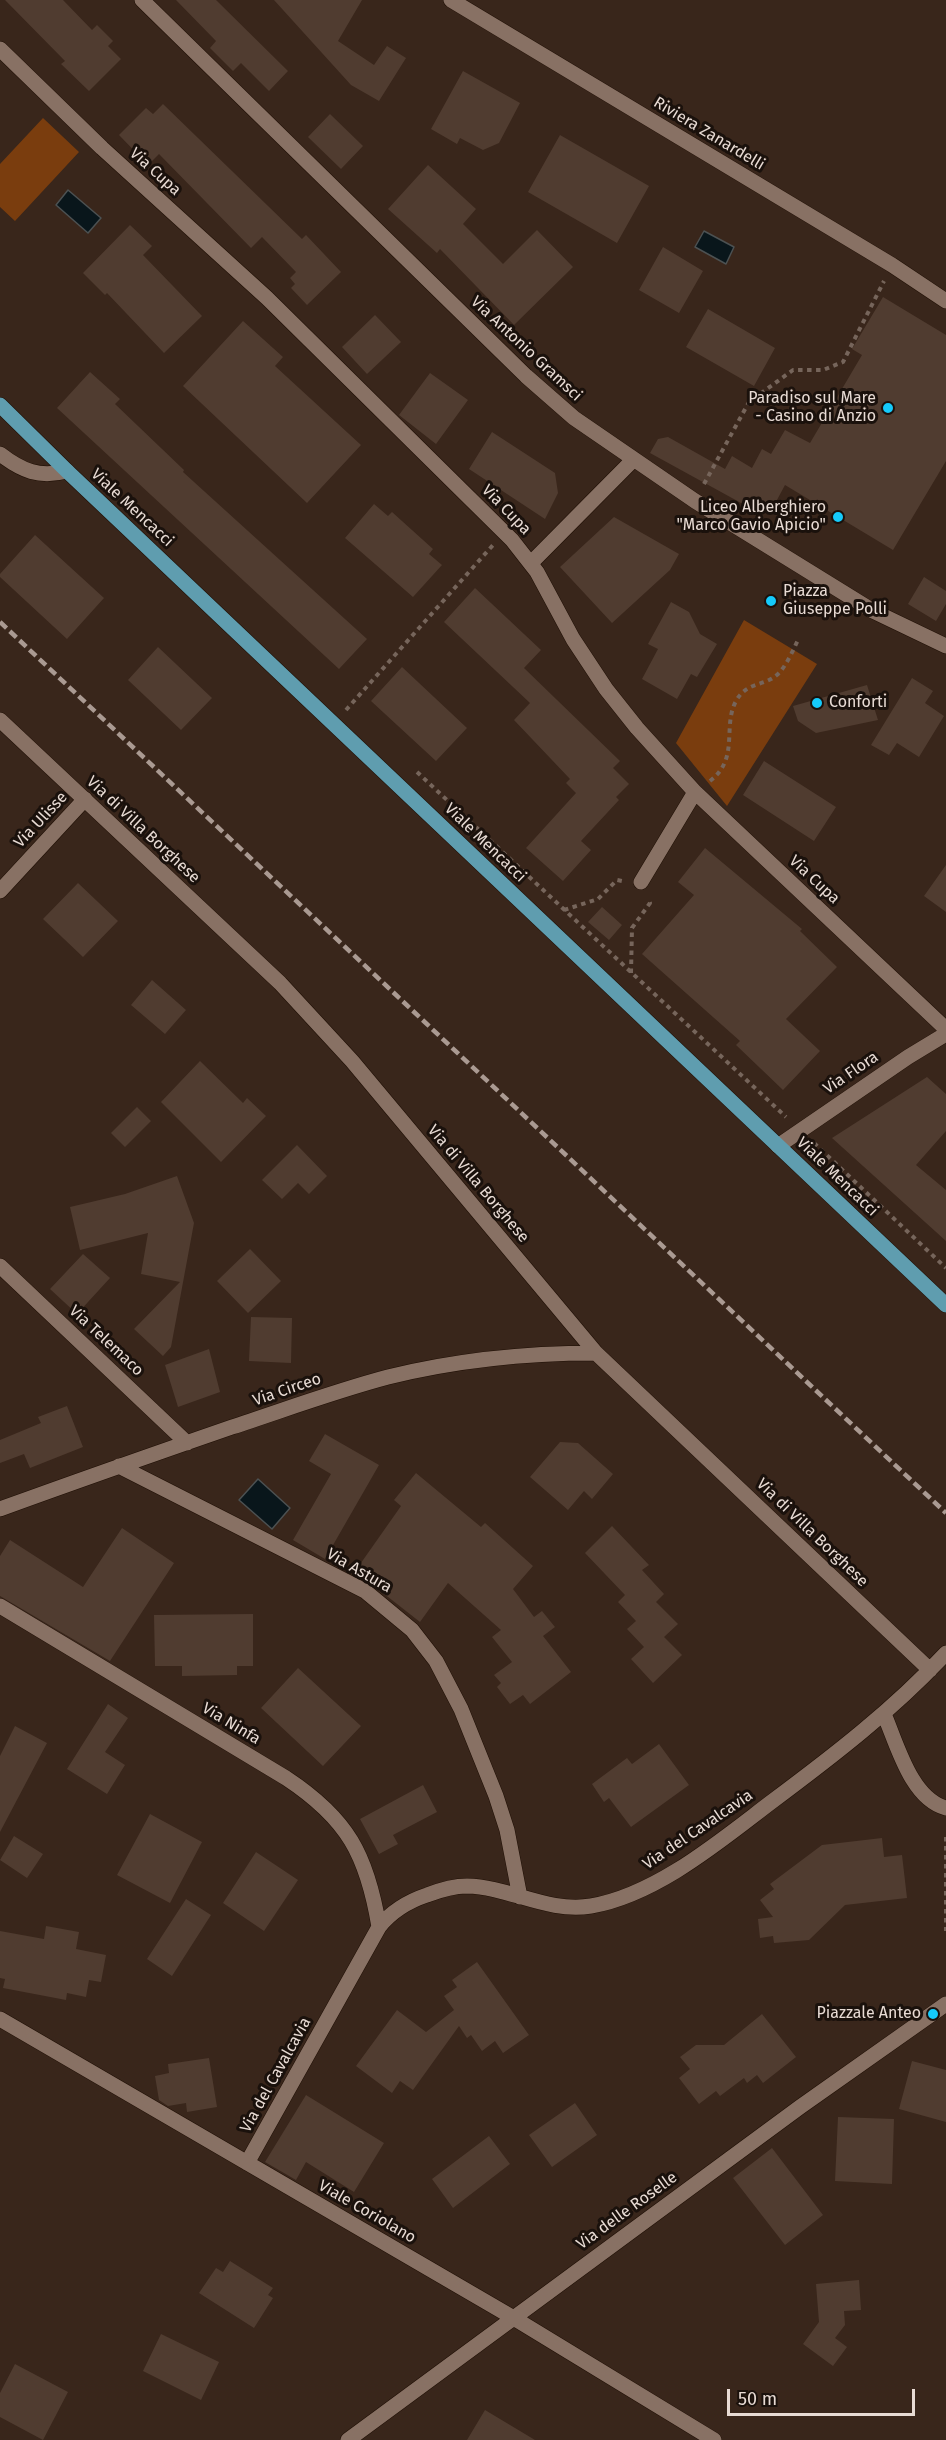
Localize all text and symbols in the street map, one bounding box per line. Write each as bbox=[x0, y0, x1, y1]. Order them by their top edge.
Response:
street label: Riviera Zanardelli bbox=[650, 93, 768, 175]
street label: Via Cupa bbox=[125, 144, 185, 200]
street label: Via Antonio Gramsci bbox=[466, 293, 586, 405]
place label: Paradiso sul Mare - Casino di Anzio bbox=[748, 389, 876, 427]
marker: Paradiso sul Mare - Casino di Anzio bbox=[881, 401, 895, 415]
street label: Viale Mencacci bbox=[87, 465, 177, 551]
street label: Via Cupa bbox=[477, 481, 535, 539]
place label: Liceo Alberghiero "Marco Gavio Apicio" bbox=[676, 498, 826, 536]
marker: Liceo Alberghiero "Marco Gavio Apicio" bbox=[831, 510, 845, 524]
place label: Piazza Giuseppe Polli bbox=[783, 582, 887, 620]
marker: Piazza Giuseppe Polli bbox=[764, 594, 778, 608]
place label: Conforti bbox=[829, 693, 887, 713]
marker: Conforti bbox=[810, 696, 824, 710]
street label: Via di Villa Borghese bbox=[82, 773, 204, 887]
street label: Via Ulisse bbox=[10, 788, 72, 852]
street label: Viale Mencacci bbox=[440, 799, 530, 887]
street label: Via Cupa bbox=[785, 852, 843, 908]
street label: Via Flora bbox=[820, 1048, 882, 1098]
street label: Via di Villa Borghese bbox=[423, 1121, 533, 1247]
street label: Viale Mencacci bbox=[792, 1133, 882, 1221]
street label: Via Telemaco bbox=[65, 1302, 147, 1380]
street label: Via Circeo bbox=[250, 1369, 324, 1411]
street label: Via di Villa Borghese bbox=[752, 1475, 872, 1591]
street label: Via Astura bbox=[323, 1545, 395, 1597]
street label: Via Ninfa bbox=[198, 1699, 264, 1749]
street label: Via del Cavalcavia bbox=[639, 1786, 757, 1874]
place label: Piazzale Anteo bbox=[816, 2004, 921, 2024]
marker: Piazzale Anteo bbox=[926, 2007, 940, 2021]
street label: Via del Cavalcavia bbox=[236, 2014, 316, 2136]
street label: Via delle Roselle bbox=[573, 2168, 681, 2254]
street label: Viale Coriolano bbox=[315, 2176, 419, 2248]
scale bar bbox=[730, 2377, 918, 2415]
text: 50 m bbox=[738, 2388, 777, 2410]

